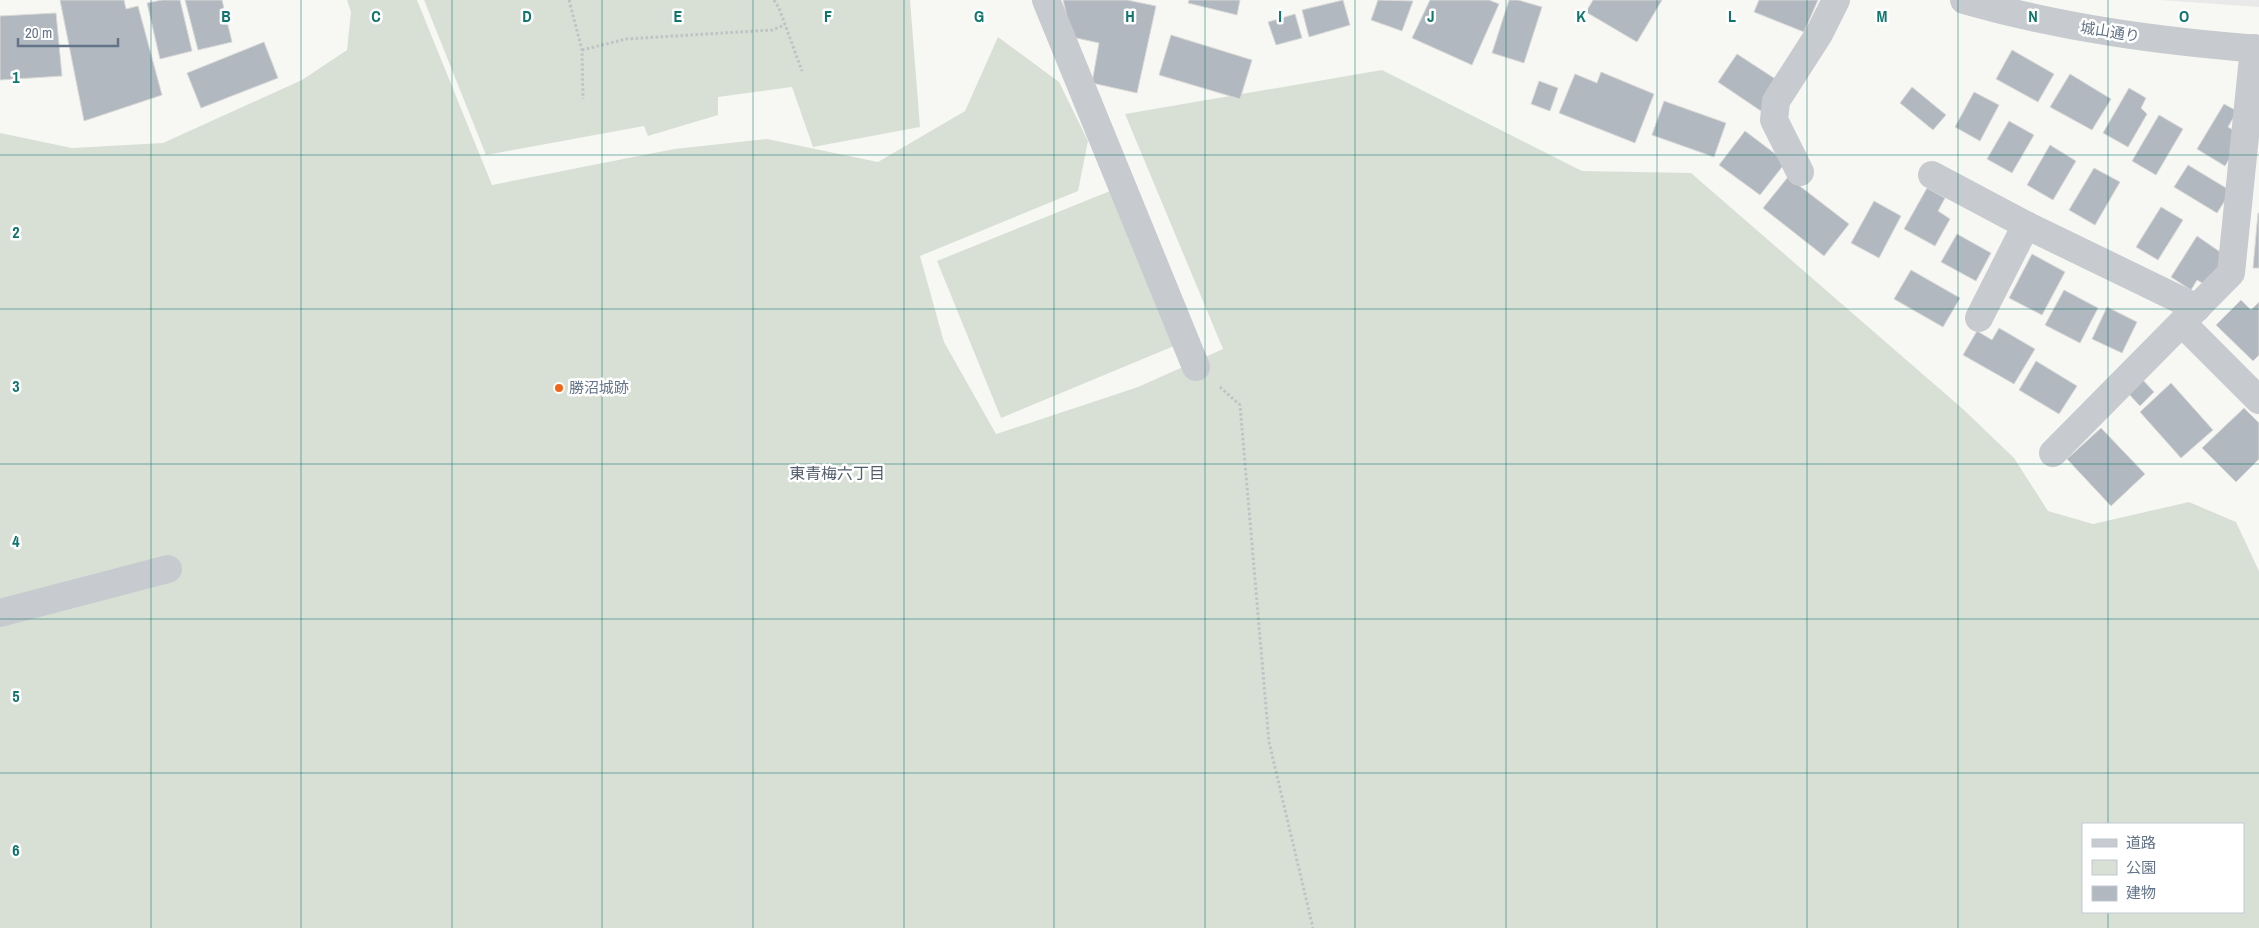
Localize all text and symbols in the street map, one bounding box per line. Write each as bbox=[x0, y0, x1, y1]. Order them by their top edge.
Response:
text: B bbox=[221, 5, 231, 27]
text: C bbox=[371, 5, 381, 27]
text: D bbox=[522, 5, 532, 27]
text: E bbox=[674, 5, 683, 27]
text: F bbox=[824, 5, 832, 27]
text: G bbox=[974, 5, 984, 27]
text: H bbox=[1125, 5, 1135, 27]
text: I bbox=[1278, 5, 1282, 27]
text: J bbox=[1427, 5, 1435, 27]
text: K bbox=[1576, 5, 1586, 27]
text: L bbox=[1728, 5, 1736, 27]
text: M bbox=[1877, 5, 1888, 27]
text: N bbox=[2028, 5, 2038, 27]
text: O bbox=[2179, 5, 2189, 27]
scale bar bbox=[18, 15, 118, 47]
street label: 城山通り bbox=[2079, 16, 2141, 47]
text: 20 m bbox=[25, 22, 52, 43]
text: 1 bbox=[12, 66, 20, 88]
text: 2 bbox=[12, 221, 20, 243]
text: 3 bbox=[12, 375, 20, 397]
place label: 勝沼城跡 bbox=[569, 377, 629, 398]
marker: 勝沼城跡 bbox=[553, 382, 565, 394]
district label: 東青梅六丁目 bbox=[789, 462, 885, 484]
text: 4 bbox=[12, 530, 20, 552]
text: 5 bbox=[12, 685, 20, 707]
legend bbox=[2082, 823, 2244, 913]
text: 道路 bbox=[2126, 832, 2156, 853]
text: 6 bbox=[12, 839, 20, 861]
text: 公園 bbox=[2126, 857, 2156, 878]
text: 建物 bbox=[2126, 882, 2156, 903]

